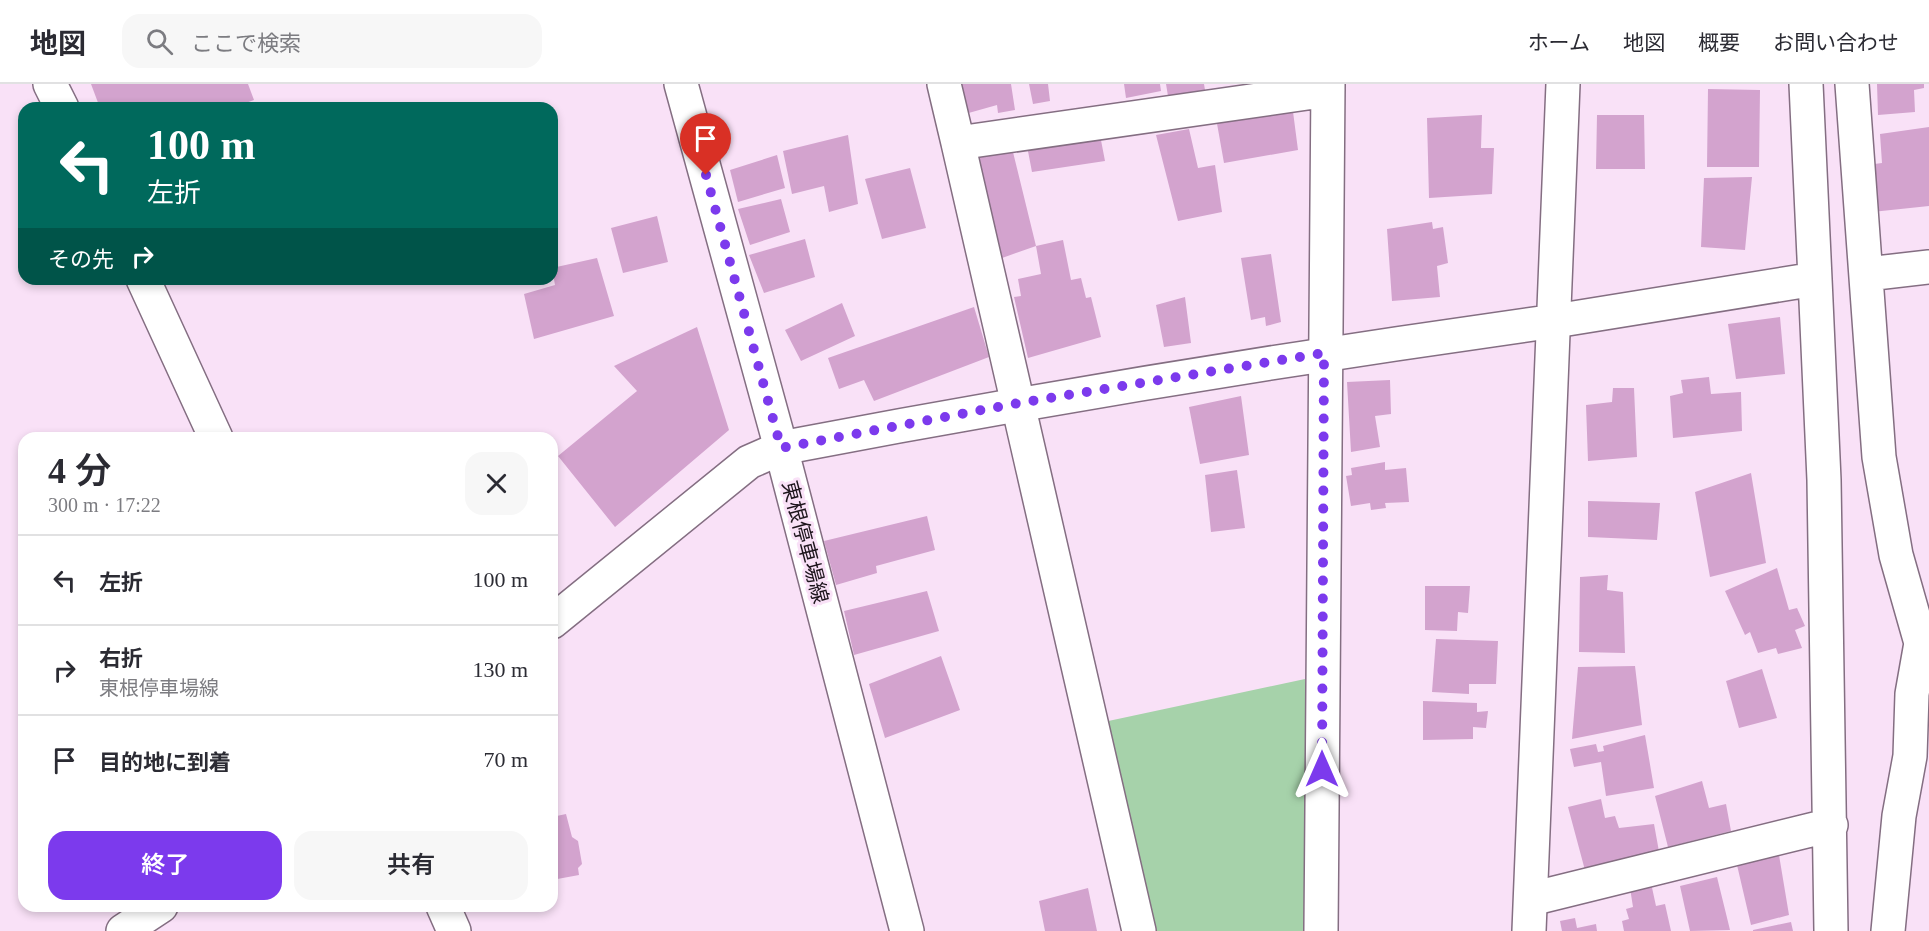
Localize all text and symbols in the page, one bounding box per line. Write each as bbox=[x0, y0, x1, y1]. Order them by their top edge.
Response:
search box bbox=[122, 14, 542, 68]
icon: search bbox=[143, 25, 176, 58]
text: 地図 bbox=[30, 28, 86, 59]
text: ここで検索 bbox=[191, 31, 301, 56]
text: ホーム bbox=[1528, 31, 1590, 55]
text: 地図 bbox=[1623, 31, 1665, 55]
text: 概要 bbox=[1698, 31, 1740, 55]
text: お問い合わせ bbox=[1773, 31, 1899, 55]
pin bbox=[680, 113, 731, 175]
text: 100 m bbox=[147, 122, 256, 168]
icon: arrive bbox=[689, 122, 722, 155]
icon: left bbox=[48, 126, 126, 204]
text: 左折 bbox=[147, 178, 201, 208]
icon: right bbox=[126, 240, 159, 273]
text: その先 bbox=[48, 247, 114, 272]
text: 4 分 bbox=[48, 451, 111, 491]
button: close bbox=[465, 452, 528, 515]
street label: 東根停車場線 bbox=[777, 478, 833, 606]
text: 300 m · 17:22 bbox=[48, 494, 161, 516]
icon: left bbox=[48, 564, 81, 597]
text: 100 m bbox=[472, 567, 528, 592]
text: 左折 bbox=[99, 570, 143, 595]
text: 右折 bbox=[99, 646, 143, 671]
icon: right bbox=[48, 654, 81, 687]
text: 130 m bbox=[472, 657, 528, 682]
text: 東根停車場線 bbox=[99, 677, 219, 699]
position arrow bbox=[1290, 737, 1354, 801]
icon: arrive bbox=[48, 744, 81, 777]
text: 70 m bbox=[483, 747, 528, 772]
text: 目的地に到着 bbox=[99, 750, 231, 775]
button: 終了 bbox=[48, 831, 282, 900]
button: 共有 bbox=[294, 831, 528, 900]

